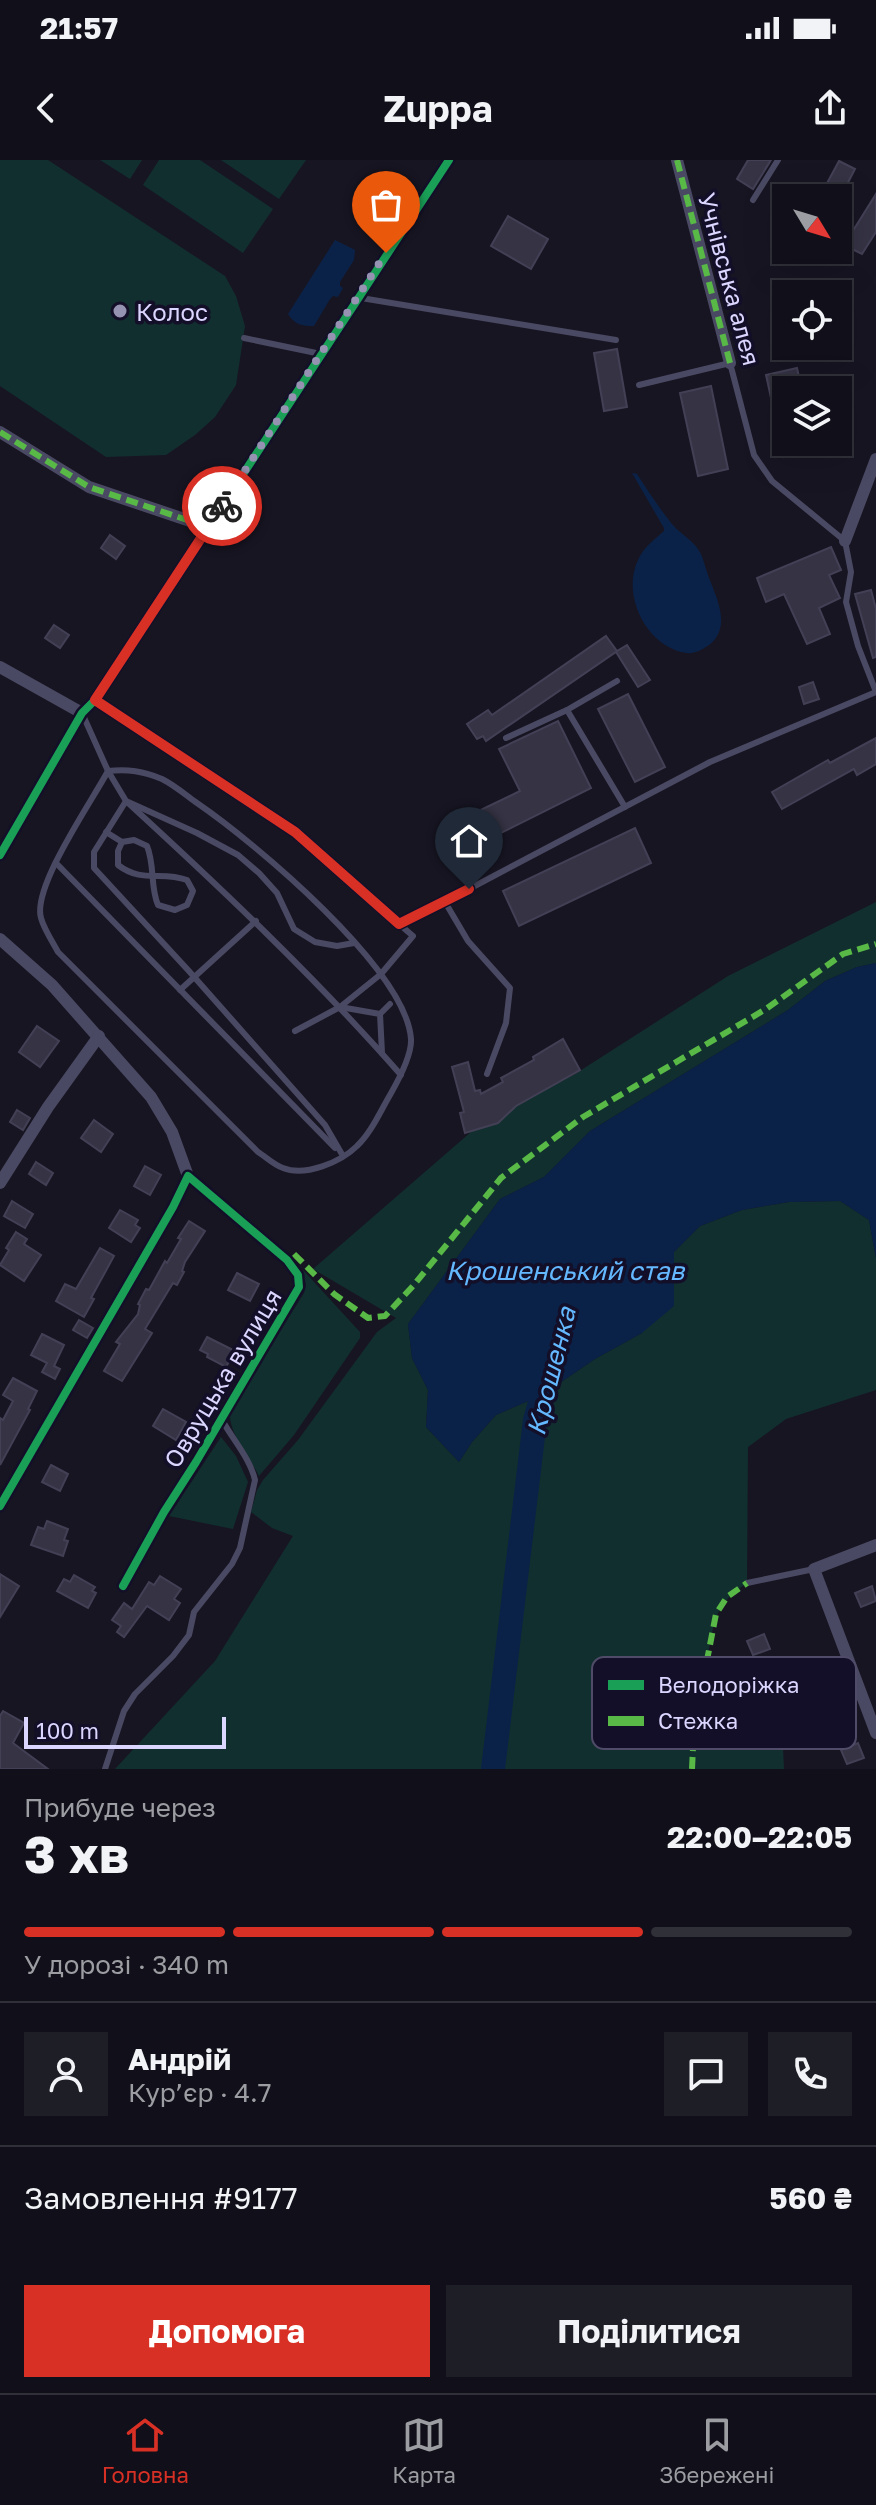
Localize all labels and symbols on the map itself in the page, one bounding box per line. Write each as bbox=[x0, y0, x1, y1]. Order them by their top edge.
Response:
pin bbox=[352, 171, 420, 253]
north arrow bbox=[772, 184, 852, 264]
street label: Учнівська алея bbox=[693, 189, 767, 369]
place label: Колос bbox=[136, 297, 208, 326]
marker: Колос bbox=[111, 302, 129, 320]
courier bbox=[182, 466, 262, 546]
pin bbox=[435, 807, 503, 889]
water label: Крошенський став bbox=[446, 1255, 686, 1286]
street label: Овруцька вулиця bbox=[157, 1283, 287, 1473]
water label: Крошенка bbox=[520, 1302, 582, 1438]
legend bbox=[592, 1657, 856, 1749]
text: Велодоріжка bbox=[658, 1671, 800, 1698]
text: Стежка bbox=[658, 1707, 738, 1734]
scale bar bbox=[24, 1713, 226, 1749]

